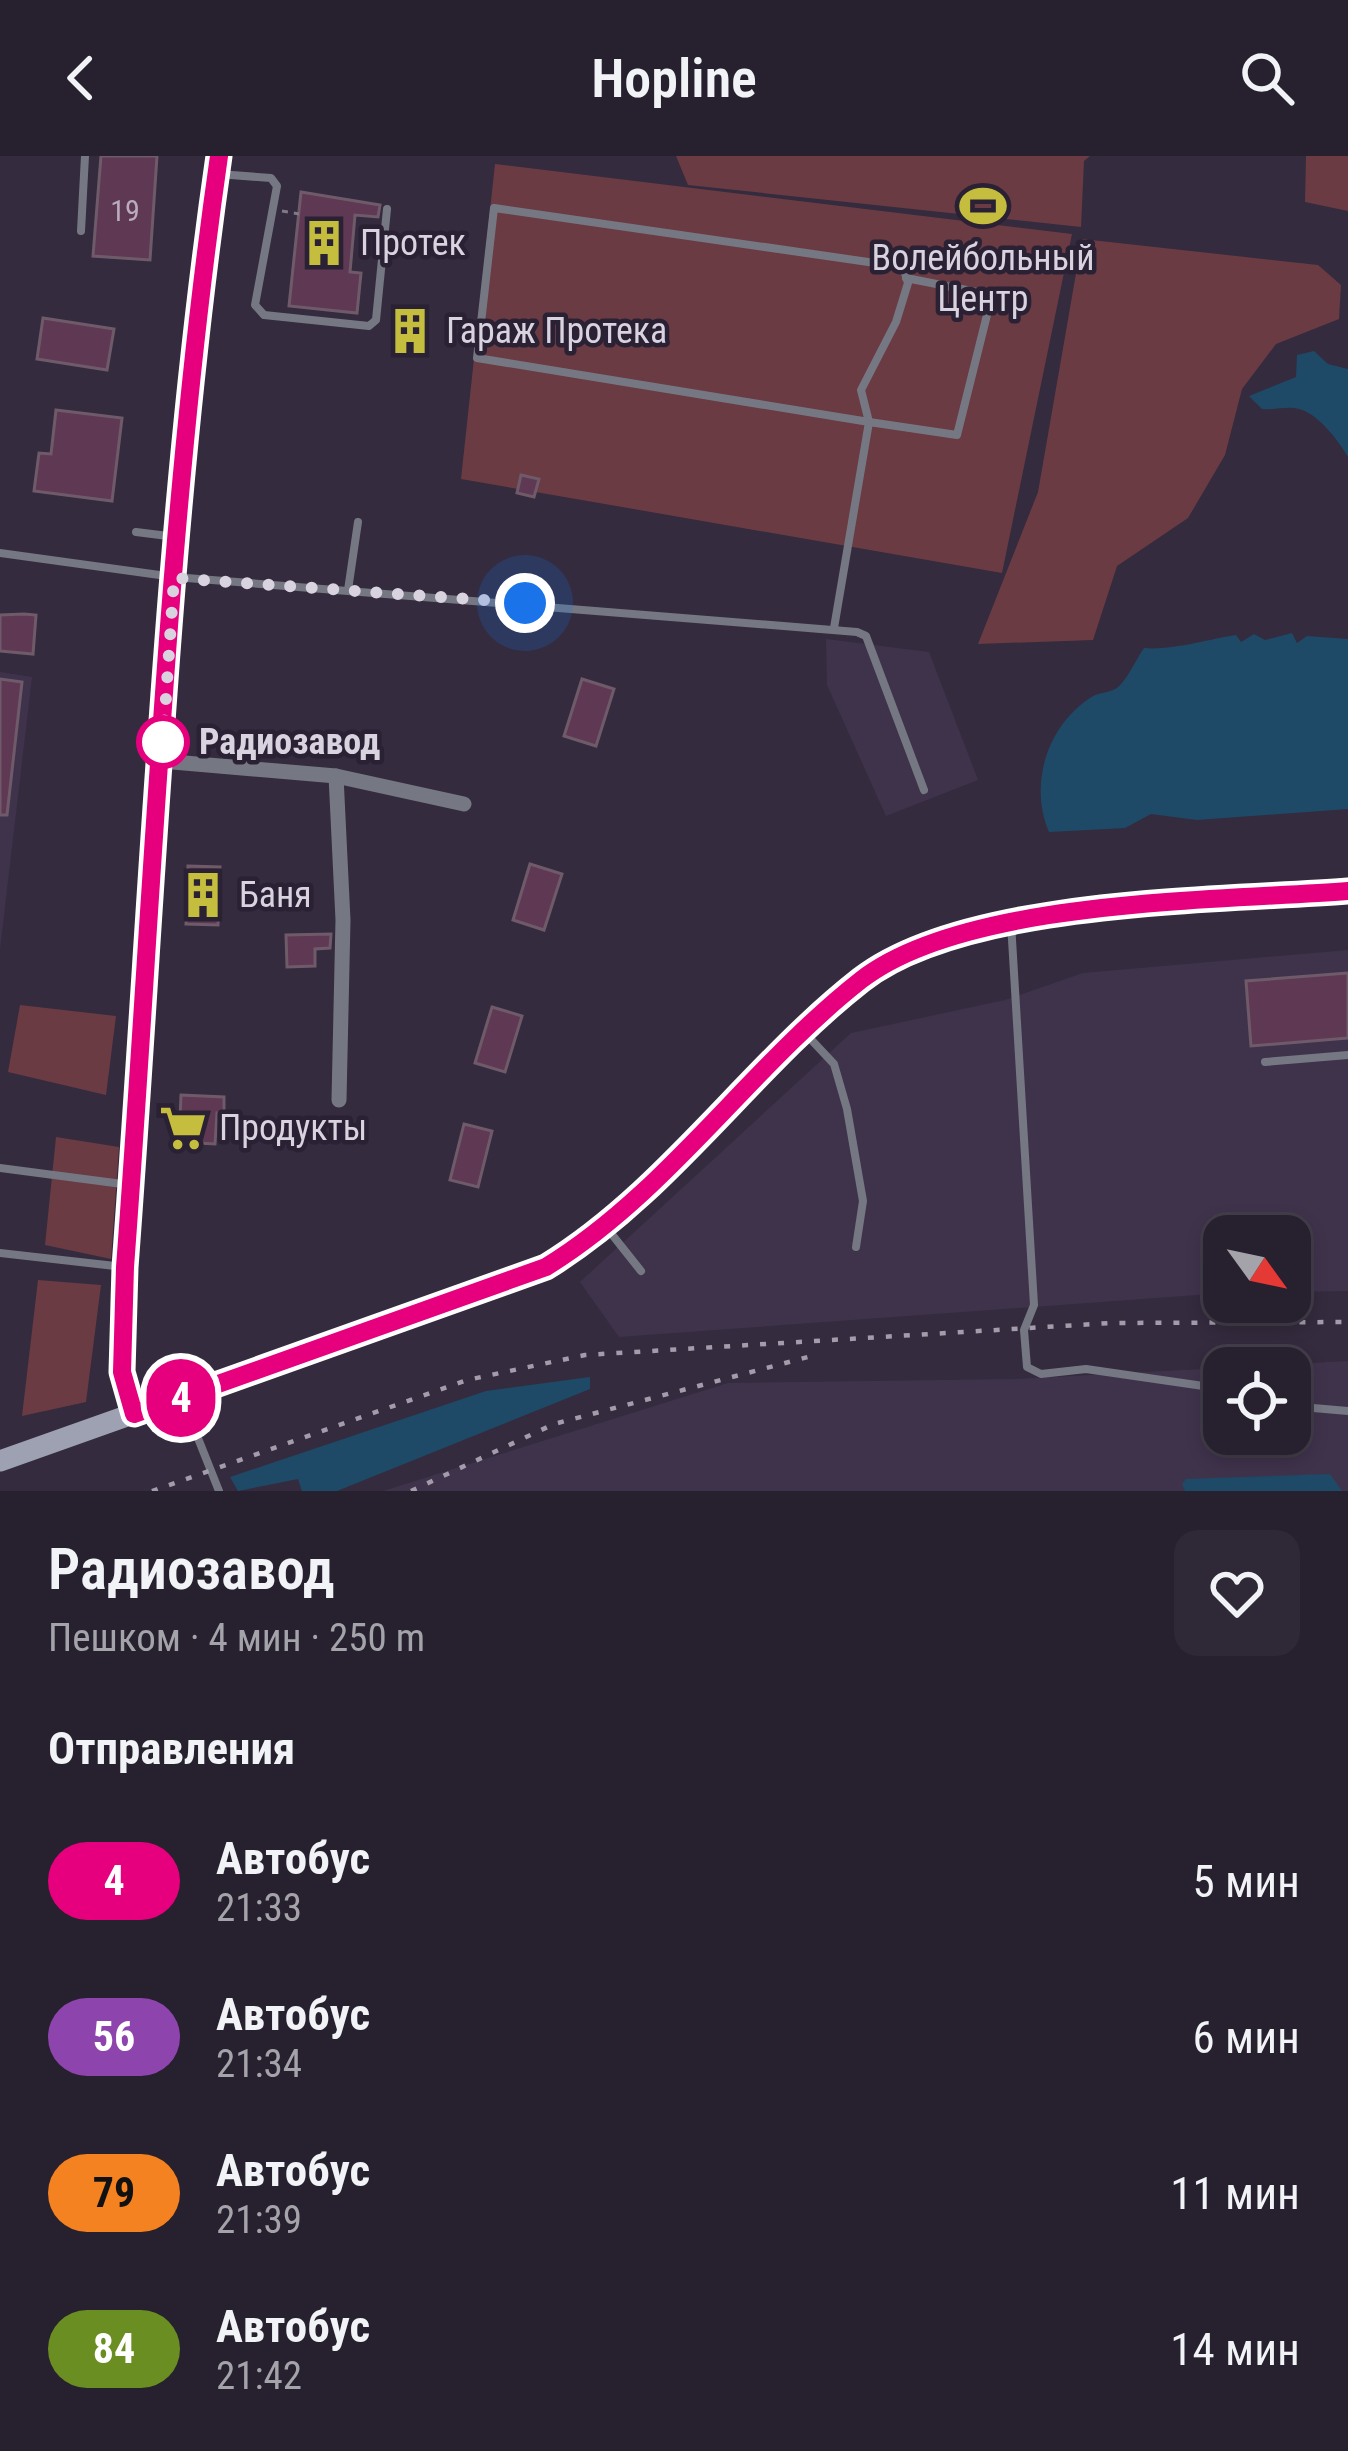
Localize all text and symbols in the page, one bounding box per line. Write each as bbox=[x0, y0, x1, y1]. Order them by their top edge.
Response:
icon: back bbox=[48, 45, 114, 111]
icon: search bbox=[1234, 45, 1300, 111]
text: Hopline bbox=[591, 47, 757, 110]
sports icon: Волейбольный Центр bbox=[958, 181, 1008, 231]
house number: 19 bbox=[110, 193, 140, 228]
building icon: Протек bbox=[299, 218, 349, 268]
place label: Протек bbox=[360, 222, 466, 264]
place label: Волейбольный Центр bbox=[872, 237, 1095, 320]
building icon: Гараж Протека bbox=[385, 306, 435, 356]
place label: Гараж Протека bbox=[446, 310, 667, 352]
your location bbox=[495, 573, 555, 633]
marker: Радиозавод bbox=[138, 717, 188, 767]
place label: Радиозавод bbox=[199, 721, 380, 763]
building icon: Баня bbox=[178, 870, 228, 920]
place label: Баня bbox=[239, 874, 312, 916]
supermarket icon: Продукты bbox=[158, 1103, 208, 1153]
place label: Продукты bbox=[219, 1107, 367, 1149]
north arrow bbox=[1203, 1215, 1311, 1323]
map controls bbox=[1203, 1215, 1311, 1455]
button: locate bbox=[1203, 1347, 1311, 1455]
line badge: 4 bbox=[142, 1359, 220, 1437]
text: 4 bbox=[170, 1373, 192, 1422]
button: heart bbox=[1174, 1530, 1300, 1656]
text: Радиозавод bbox=[48, 1536, 335, 1603]
text: Пешком · 4 мин · 250 m bbox=[48, 1615, 425, 1661]
text: Отправления bbox=[48, 1722, 295, 1775]
text: Автобус bbox=[216, 1832, 370, 1885]
text: 5 мин bbox=[1193, 1855, 1300, 1908]
text: 4 bbox=[103, 1856, 125, 1905]
text: 21:33 bbox=[216, 1885, 302, 1931]
text: Автобус bbox=[216, 1988, 370, 2041]
text: 6 мин bbox=[1193, 2011, 1300, 2064]
text: 56 bbox=[93, 2012, 135, 2061]
text: 21:34 bbox=[216, 2041, 302, 2087]
text: Автобус bbox=[216, 2144, 370, 2197]
text: 11 мин bbox=[1170, 2167, 1300, 2220]
text: 79 bbox=[93, 2168, 135, 2217]
text: 21:39 bbox=[216, 2197, 302, 2243]
text: Автобус bbox=[216, 2300, 370, 2353]
text: 14 мин bbox=[1170, 2323, 1300, 2376]
text: 84 bbox=[93, 2324, 135, 2373]
text: 21:42 bbox=[216, 2353, 302, 2399]

